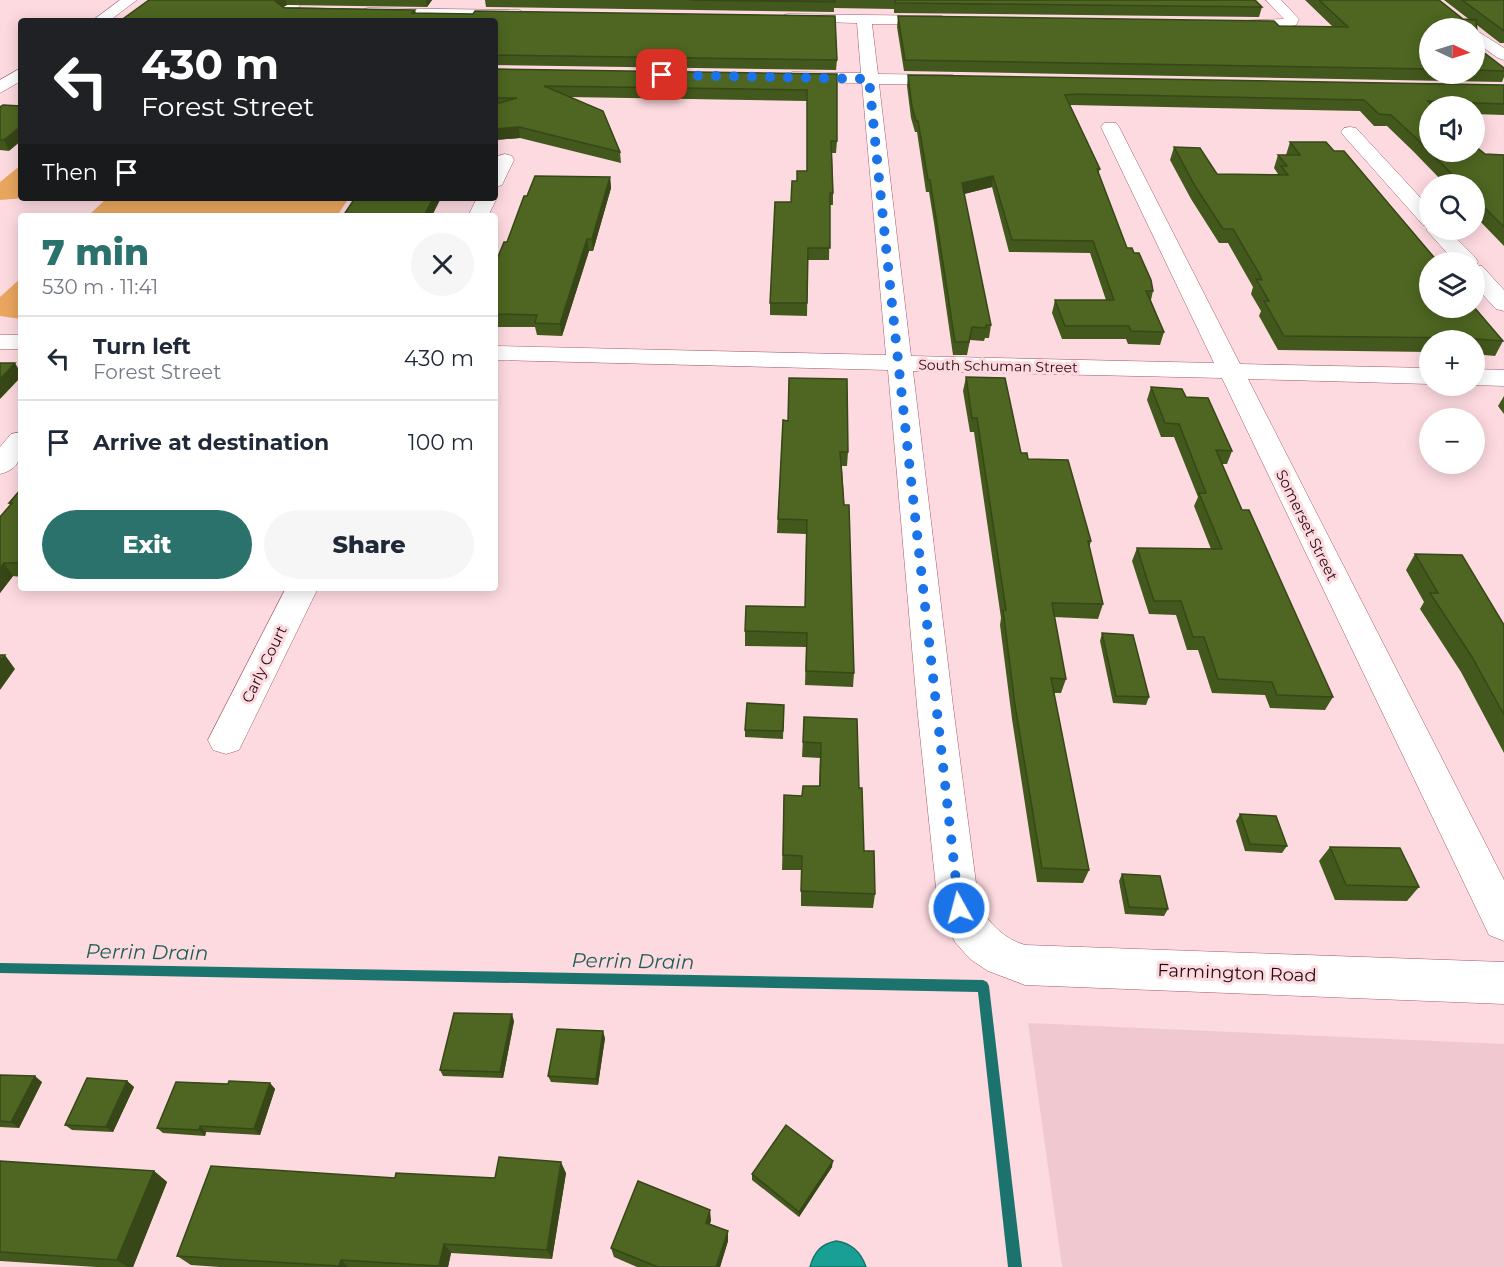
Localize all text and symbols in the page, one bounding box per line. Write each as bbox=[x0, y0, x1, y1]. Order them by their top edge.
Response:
north arrow bbox=[1419, 18, 1485, 84]
map controls bbox=[1419, 18, 1485, 474]
text: 430 m bbox=[141, 38, 279, 90]
icon: left bbox=[42, 42, 120, 120]
pin bbox=[636, 49, 687, 100]
icon: arrive bbox=[645, 58, 678, 91]
text: Forest Street bbox=[141, 90, 314, 123]
button: sound bbox=[1419, 96, 1485, 162]
icon: arrive bbox=[110, 156, 143, 189]
text: Then bbox=[42, 159, 98, 186]
button: search bbox=[1419, 174, 1485, 240]
text: 7 min bbox=[42, 230, 149, 274]
button: close bbox=[411, 233, 474, 296]
button: layers bbox=[1419, 252, 1485, 318]
text: 530 m · 11:41 bbox=[42, 275, 158, 299]
button: + bbox=[1419, 330, 1485, 396]
text: Turn left bbox=[93, 333, 191, 360]
icon: left bbox=[42, 342, 75, 375]
text: 430 m bbox=[404, 345, 474, 372]
street label: South Schuman Street bbox=[918, 356, 1078, 376]
text: Forest Street bbox=[93, 360, 221, 384]
button: − bbox=[1419, 408, 1485, 474]
icon: arrive bbox=[42, 426, 75, 459]
text: Arrive at destination bbox=[93, 429, 329, 456]
text: 100 m bbox=[408, 429, 474, 456]
street label: Somerset Street bbox=[1272, 466, 1342, 584]
button: Exit bbox=[42, 510, 252, 579]
button: Share bbox=[264, 510, 474, 579]
street label: Carly Court bbox=[237, 622, 291, 706]
position arrow bbox=[927, 876, 991, 940]
water label: Perrin Drain bbox=[85, 939, 209, 965]
water label: Perrin Drain bbox=[571, 948, 695, 974]
street label: Farmington Road bbox=[1157, 959, 1317, 987]

